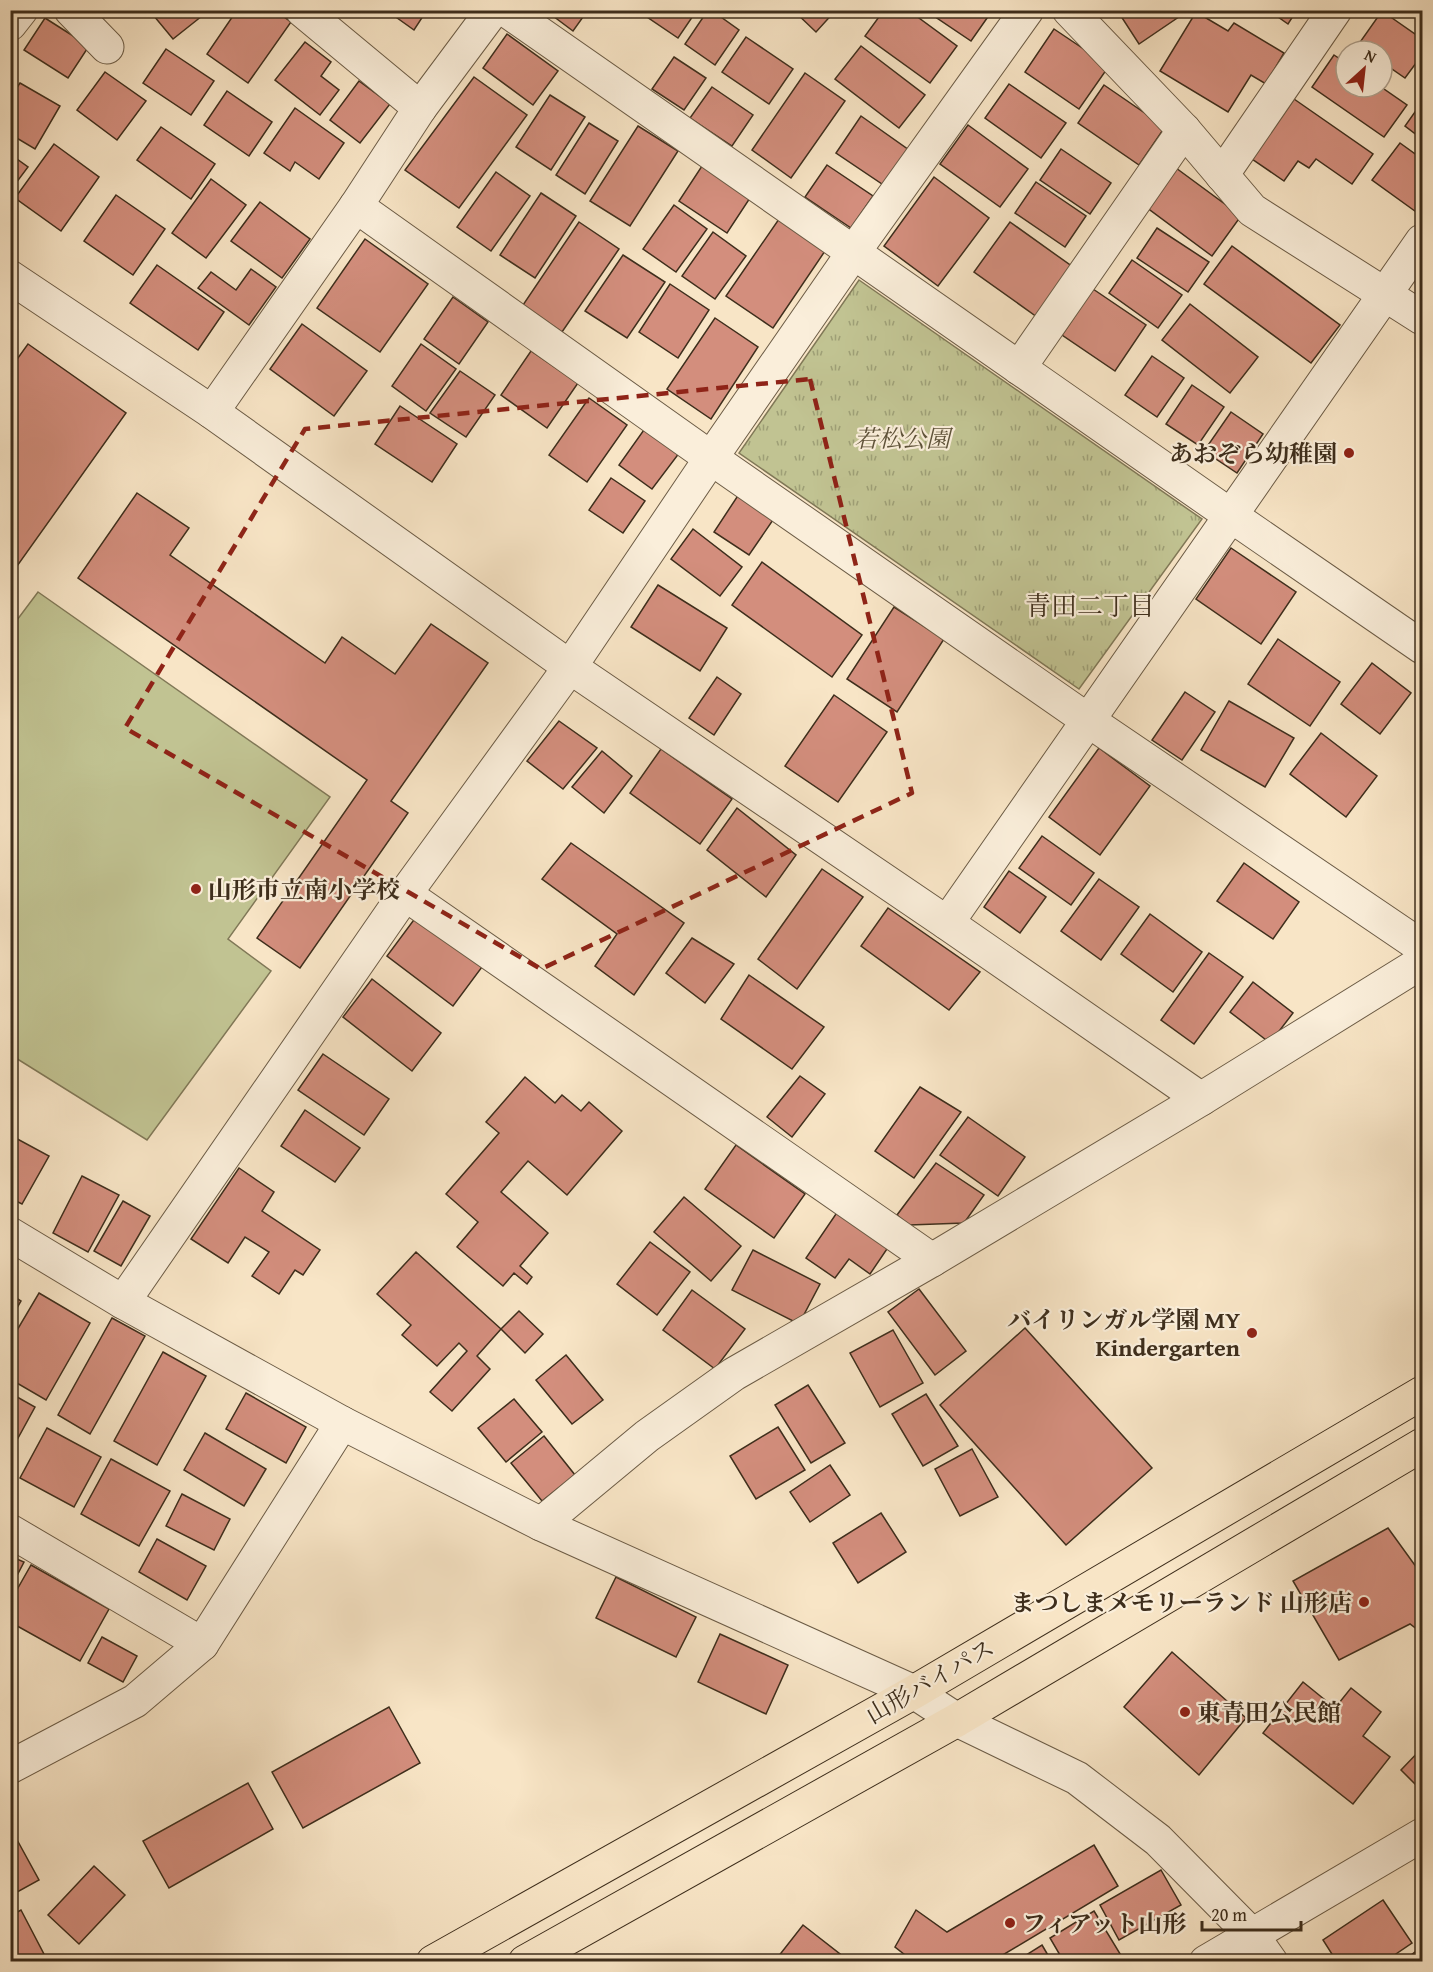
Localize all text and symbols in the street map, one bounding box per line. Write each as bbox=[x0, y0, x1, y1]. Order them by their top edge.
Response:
north arrow bbox=[1334, 39, 1394, 99]
text: N bbox=[1361, 43, 1381, 69]
park label: 若松公園 bbox=[854, 421, 954, 456]
place label: あおぞら幼稚園 bbox=[1169, 436, 1337, 471]
marker: あおぞら幼稚園 bbox=[1342, 446, 1356, 460]
district label: 青田二丁目 bbox=[1025, 586, 1155, 625]
place label: 山形市立南小学校 bbox=[208, 872, 400, 907]
marker: 山形市立南小学校 bbox=[189, 882, 203, 896]
place label: バイリンガル学園 MY Kindergarten bbox=[1007, 1302, 1240, 1365]
marker: バイリンガル学園 MY Kindergarten bbox=[1245, 1326, 1259, 1340]
place label: まつしまメモリーランド 山形店 bbox=[1011, 1585, 1352, 1620]
marker: まつしまメモリーランド 山形店 bbox=[1357, 1595, 1371, 1609]
street label: 山形バイパス bbox=[859, 1630, 1001, 1732]
place label: 東青田公民館 bbox=[1197, 1695, 1341, 1730]
marker: 東青田公民館 bbox=[1178, 1705, 1192, 1719]
scale bar bbox=[1202, 1894, 1301, 1932]
text: 20 m bbox=[1211, 1901, 1247, 1928]
place label: フィアット山形 bbox=[1022, 1906, 1186, 1941]
marker: フィアット山形 bbox=[1003, 1916, 1017, 1930]

